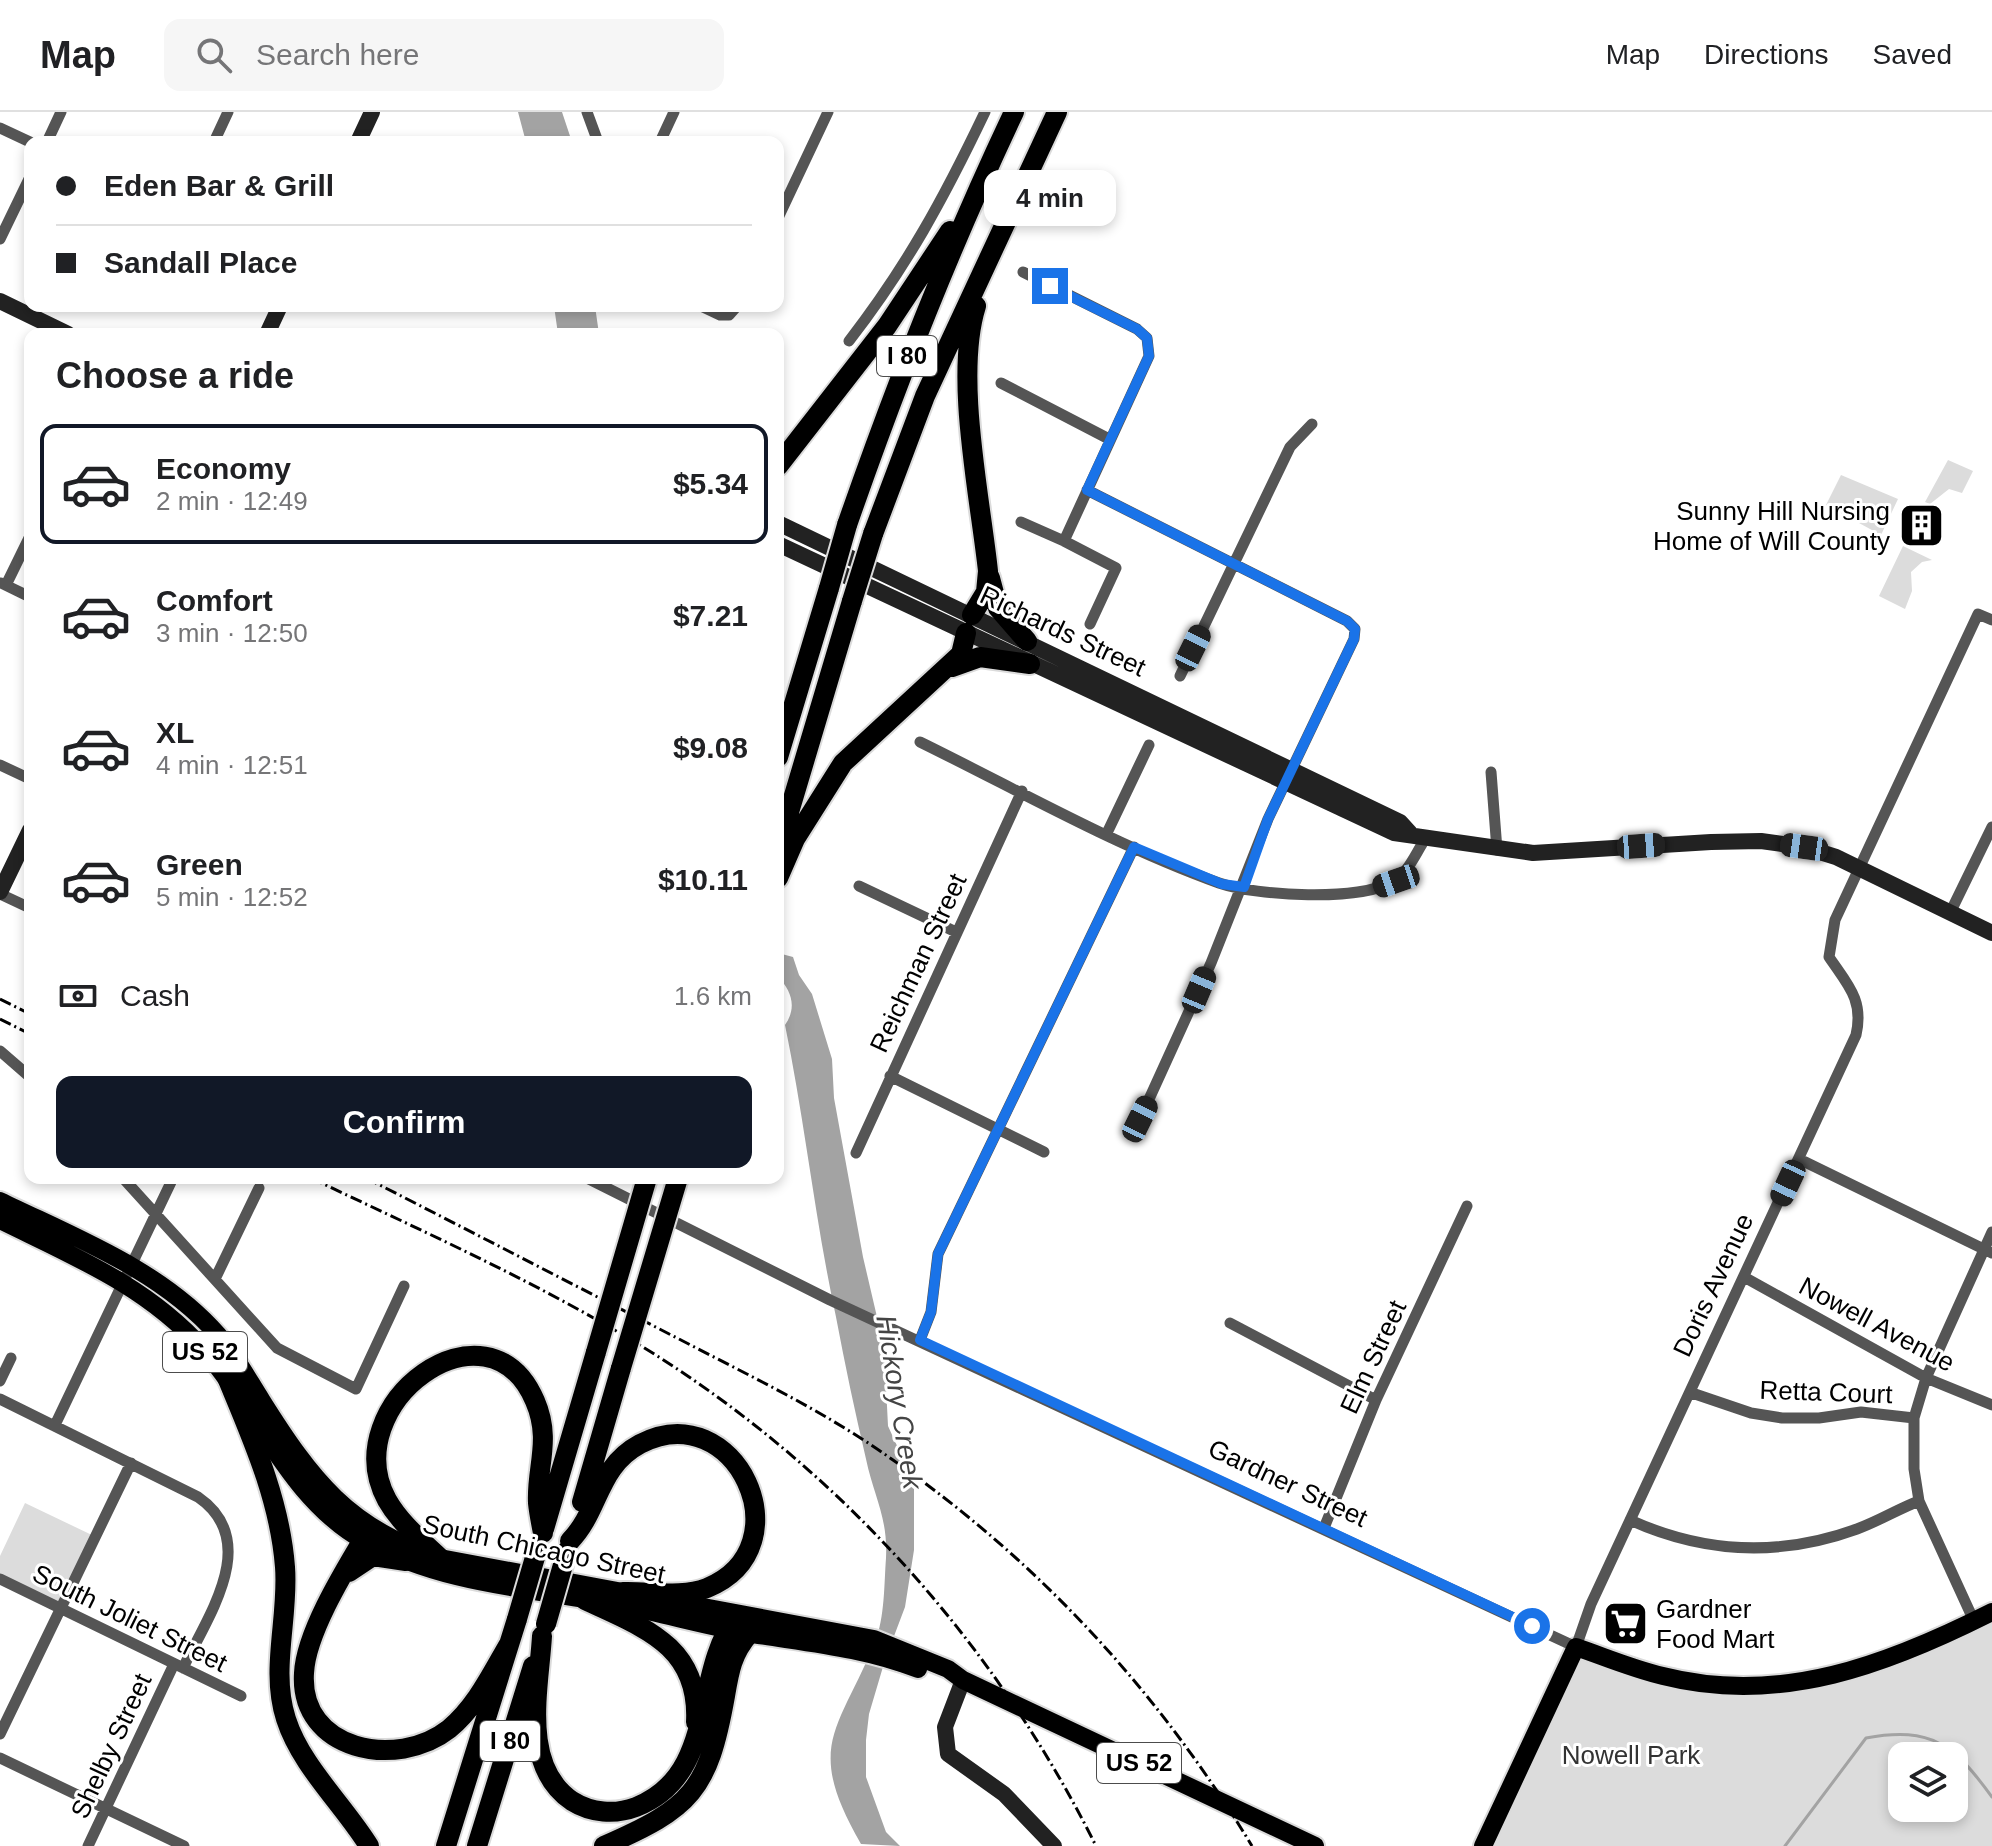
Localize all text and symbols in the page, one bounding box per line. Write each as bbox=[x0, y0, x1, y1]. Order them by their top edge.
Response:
search box bbox=[164, 19, 724, 91]
icon: search bbox=[192, 33, 236, 77]
text: Map bbox=[40, 34, 116, 76]
text: Search here bbox=[256, 38, 419, 71]
text: Map bbox=[1606, 39, 1660, 70]
text: Directions bbox=[1704, 39, 1829, 70]
text: Saved bbox=[1873, 39, 1952, 70]
text: Eden Bar & Grill bbox=[104, 169, 334, 202]
callout: 4 min bbox=[984, 170, 1116, 226]
text: 4 min bbox=[1016, 183, 1084, 213]
text: Sandall Place bbox=[104, 246, 297, 279]
route end bbox=[1032, 268, 1068, 304]
road number: I 80 bbox=[877, 336, 937, 376]
text: Choose a ride bbox=[56, 355, 294, 396]
icon: car bbox=[60, 448, 132, 520]
text: Economy bbox=[156, 452, 291, 485]
text: $5.34 bbox=[673, 467, 748, 500]
text: 2 min · 12:49 bbox=[156, 486, 308, 516]
place label: Sunny Hill Nursing Home of Will County bbox=[1653, 496, 1890, 556]
building icon: Sunny Hill Nursing Home of Will County bbox=[1897, 502, 1945, 550]
icon: car bbox=[60, 580, 132, 652]
street label: Richards Street bbox=[975, 580, 1151, 683]
text: Comfort bbox=[156, 584, 273, 617]
text: $7.21 bbox=[673, 599, 748, 632]
text: 3 min · 12:50 bbox=[156, 618, 308, 648]
car bbox=[1172, 621, 1214, 675]
icon: car bbox=[60, 712, 132, 784]
text: XL bbox=[156, 716, 194, 749]
text: $9.08 bbox=[673, 731, 748, 764]
text: 4 min · 12:51 bbox=[156, 750, 308, 780]
car bbox=[1616, 832, 1666, 860]
car bbox=[1779, 832, 1829, 862]
icon: car bbox=[60, 844, 132, 916]
text: Green bbox=[156, 848, 243, 881]
car bbox=[1369, 862, 1423, 900]
text: $10.11 bbox=[658, 863, 748, 896]
street label: Reichman Street bbox=[863, 868, 973, 1057]
text: 5 min · 12:52 bbox=[156, 882, 308, 912]
car bbox=[1179, 963, 1219, 1017]
icon: cash bbox=[56, 974, 100, 1018]
text: Cash bbox=[120, 979, 190, 1012]
text: 1.6 km bbox=[674, 981, 752, 1011]
button: Confirm bbox=[56, 1076, 752, 1168]
car bbox=[1119, 1092, 1161, 1146]
car bbox=[1767, 1156, 1809, 1210]
street label: Doris Avenue bbox=[1667, 1209, 1759, 1361]
street label: Nowell Avenue bbox=[1794, 1270, 1960, 1378]
street label: Elm Street bbox=[1334, 1295, 1413, 1418]
water label: Hickory Creek bbox=[870, 1313, 929, 1493]
road number: US 52 bbox=[163, 1332, 247, 1372]
street label: Retta Court bbox=[1759, 1375, 1894, 1409]
street label: Gardner Street bbox=[1204, 1433, 1373, 1533]
street label: South Chicago Street bbox=[420, 1509, 669, 1590]
street label: South Joliet Street bbox=[28, 1558, 233, 1678]
place label: Gardner Food Mart bbox=[1656, 1594, 1775, 1654]
supermarket icon: Gardner Food Mart bbox=[1601, 1600, 1649, 1648]
route start bbox=[1514, 1608, 1550, 1644]
street label: Shelby Street bbox=[64, 1668, 158, 1823]
road number: I 80 bbox=[480, 1721, 540, 1761]
park label: Nowell Park bbox=[1562, 1740, 1701, 1770]
map controls bbox=[1888, 1742, 1968, 1822]
button: layers bbox=[1888, 1742, 1968, 1822]
road number: US 52 bbox=[1097, 1743, 1181, 1783]

